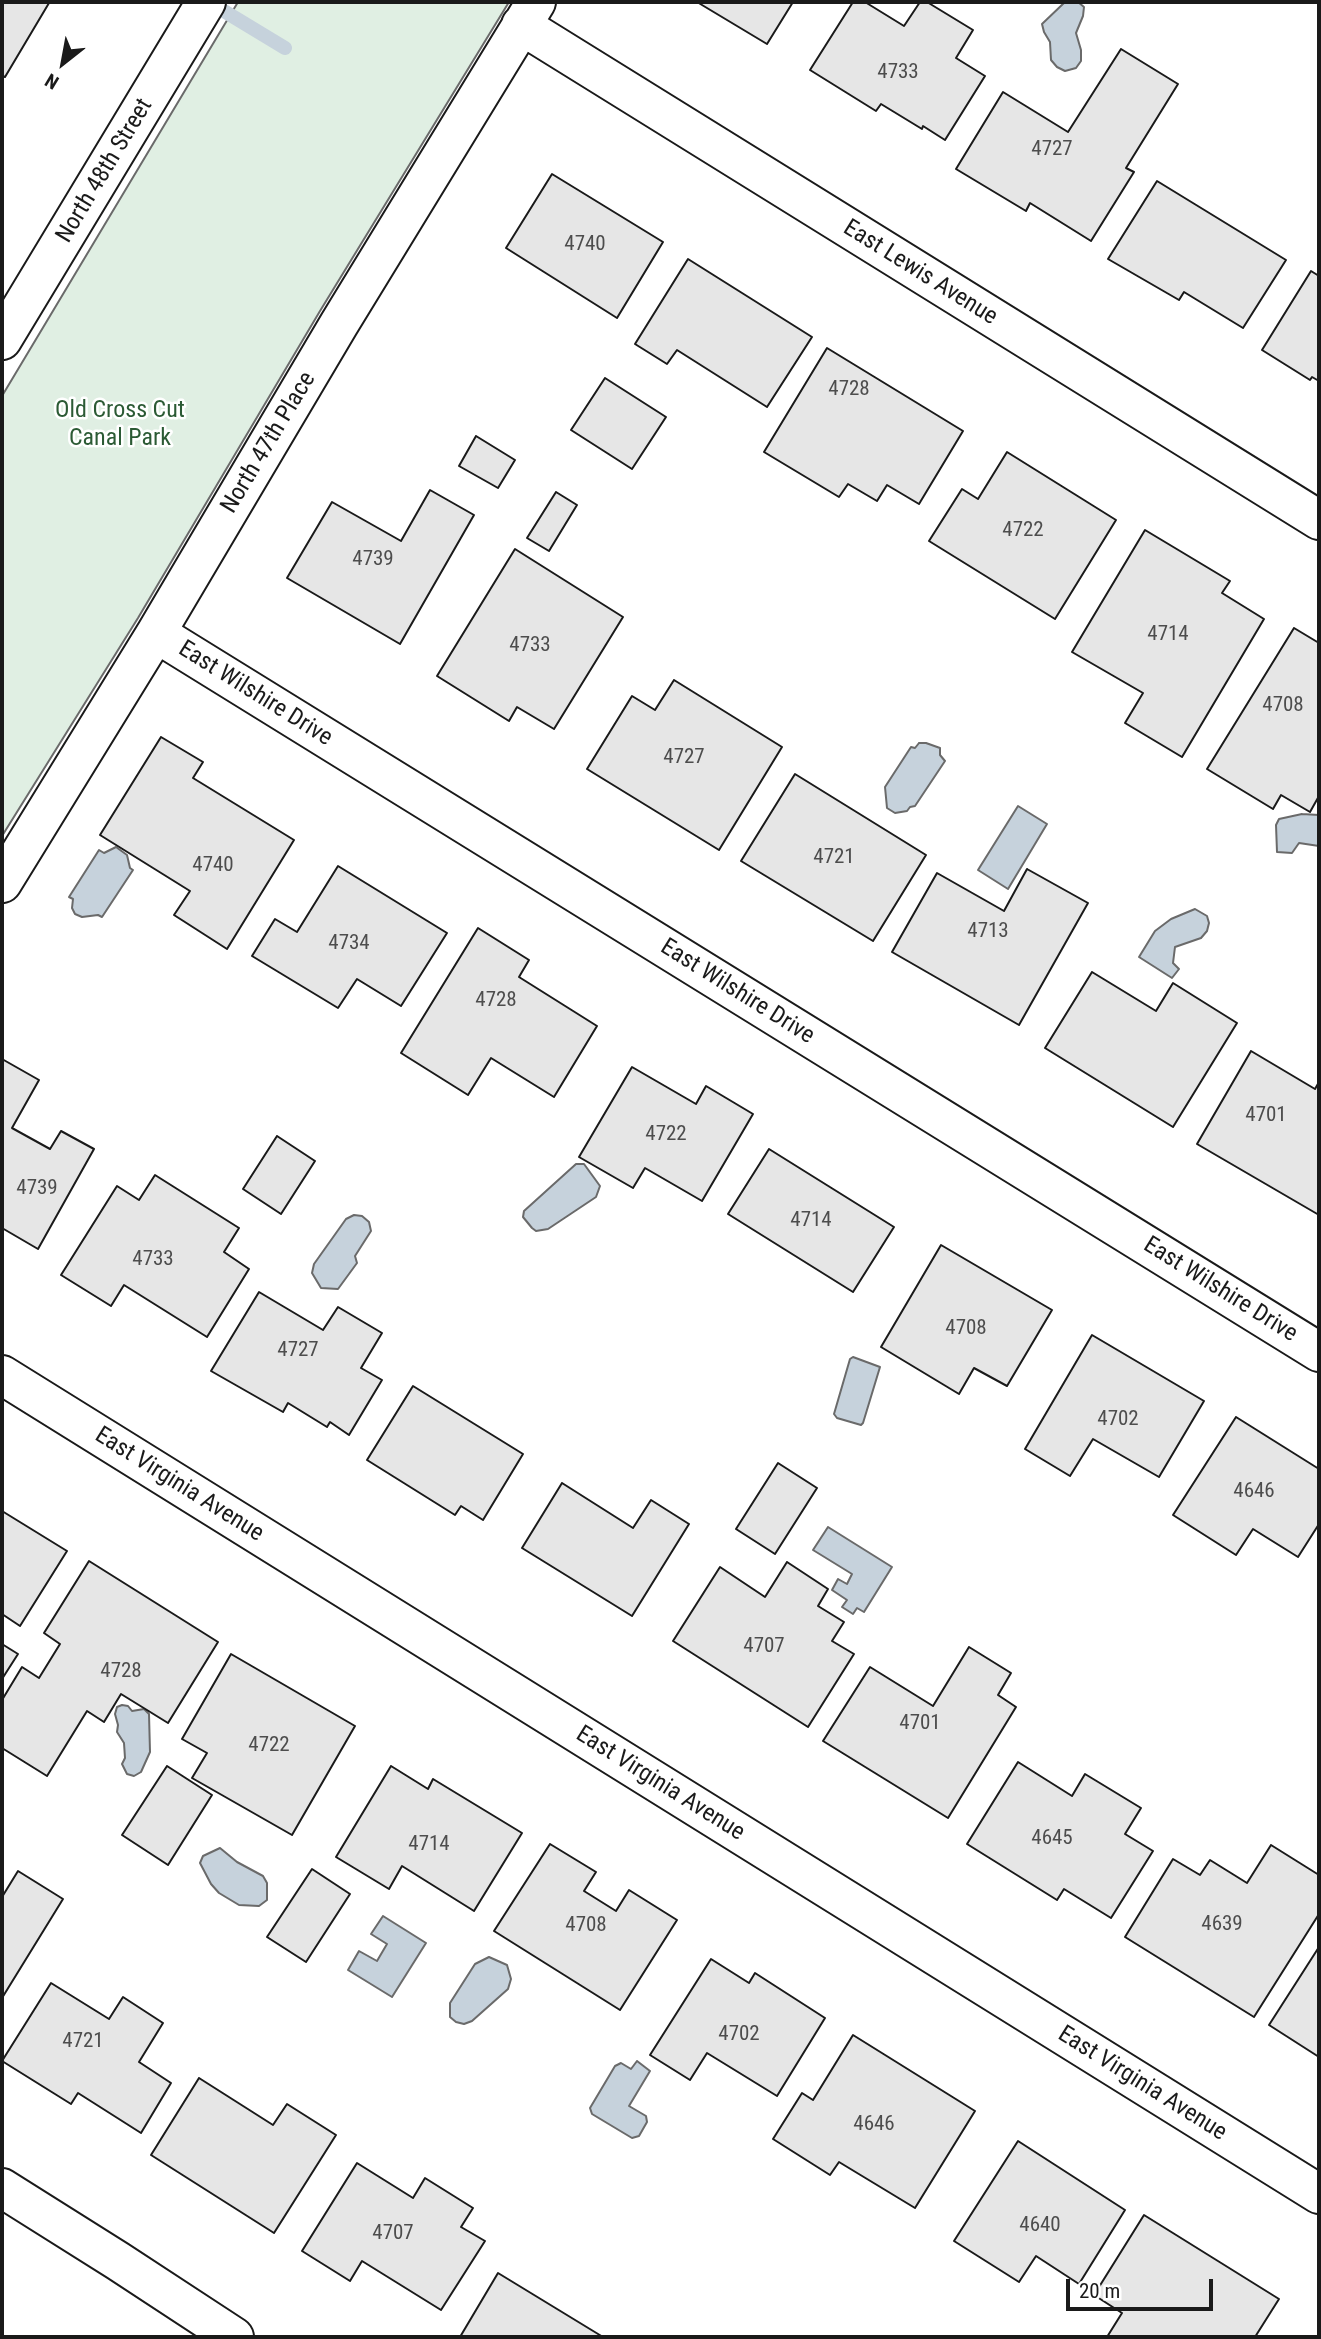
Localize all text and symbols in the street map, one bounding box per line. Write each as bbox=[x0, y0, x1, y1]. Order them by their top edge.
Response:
north arrow bbox=[28, 28, 98, 98]
house number: 4733 bbox=[877, 60, 919, 86]
text: N bbox=[41, 69, 63, 94]
street label: North 48th Street bbox=[51, 94, 159, 248]
house number: 4727 bbox=[1031, 137, 1073, 163]
street label: East Lewis Avenue bbox=[838, 214, 1002, 332]
house number: 4740 bbox=[564, 232, 606, 258]
street label: North 47th Place bbox=[216, 367, 322, 519]
house number: 4728 bbox=[828, 377, 870, 403]
park label: Old Cross Cut Canal Park bbox=[55, 397, 185, 453]
house number: 4722 bbox=[1002, 518, 1044, 544]
house number: 4739 bbox=[352, 547, 394, 573]
house number: 4714 bbox=[1147, 622, 1189, 648]
house number: 4733 bbox=[509, 633, 551, 659]
street label: East Wilshire Drive bbox=[173, 635, 337, 753]
house number: 4708 bbox=[1262, 693, 1304, 719]
house number: 4727 bbox=[663, 745, 705, 771]
house number: 4721 bbox=[813, 845, 855, 871]
house number: 4740 bbox=[192, 853, 234, 879]
house number: 4713 bbox=[967, 919, 1009, 945]
house number: 4734 bbox=[328, 931, 370, 957]
street label: East Wilshire Drive bbox=[655, 933, 819, 1051]
house number: 4728 bbox=[475, 988, 517, 1014]
house number: 4701 bbox=[1245, 1103, 1287, 1129]
house number: 4722 bbox=[645, 1122, 687, 1148]
house number: 4739 bbox=[16, 1176, 58, 1202]
house number: 4714 bbox=[790, 1208, 832, 1234]
street label: East Wilshire Drive bbox=[1138, 1231, 1302, 1349]
house number: 4733 bbox=[132, 1247, 174, 1273]
house number: 4708 bbox=[945, 1316, 987, 1342]
house number: 4727 bbox=[277, 1338, 319, 1364]
house number: 4702 bbox=[1097, 1407, 1139, 1433]
street label: East Virginia Avenue bbox=[89, 1421, 269, 1549]
house number: 4646 bbox=[1233, 1479, 1275, 1505]
house number: 4707 bbox=[743, 1634, 785, 1660]
house number: 4728 bbox=[100, 1659, 142, 1685]
house number: 4701 bbox=[899, 1711, 941, 1737]
street label: East Virginia Avenue bbox=[570, 1720, 750, 1848]
house number: 4722 bbox=[248, 1733, 290, 1759]
house number: 4645 bbox=[1031, 1826, 1073, 1852]
house number: 4714 bbox=[408, 1832, 450, 1858]
house number: 4639 bbox=[1201, 1912, 1243, 1938]
house number: 4708 bbox=[565, 1913, 607, 1939]
street label: East Virginia Avenue bbox=[1052, 2020, 1232, 2148]
house number: 4702 bbox=[718, 2022, 760, 2048]
house number: 4721 bbox=[62, 2029, 104, 2055]
house number: 4646 bbox=[853, 2112, 895, 2138]
house number: 4640 bbox=[1019, 2213, 1061, 2239]
house number: 4707 bbox=[372, 2221, 414, 2247]
scale bar bbox=[1069, 2266, 1216, 2310]
text: 20 m bbox=[1079, 2279, 1120, 2303]

